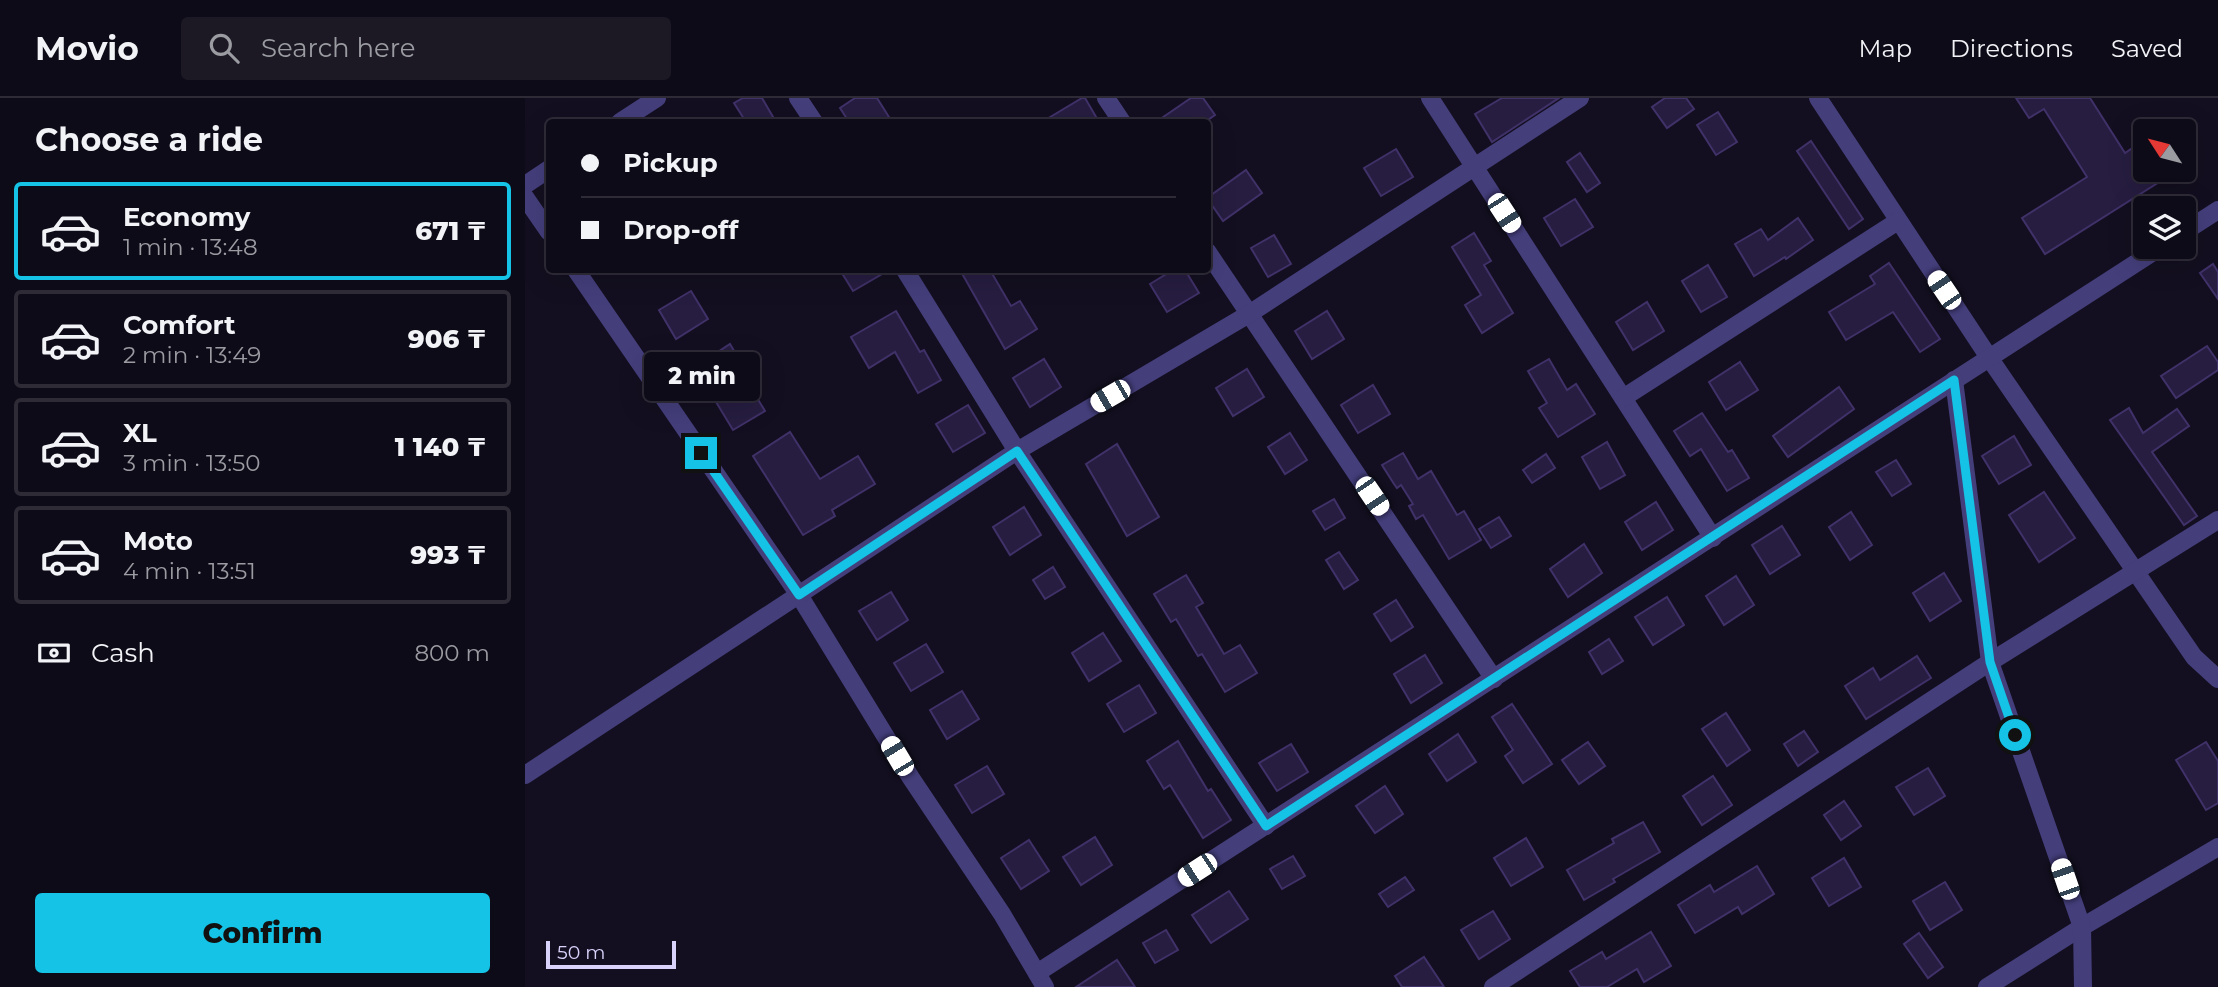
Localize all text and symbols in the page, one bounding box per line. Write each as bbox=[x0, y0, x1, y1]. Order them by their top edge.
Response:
search box bbox=[181, 17, 671, 80]
text: Movio bbox=[35, 28, 139, 68]
icon: search bbox=[205, 29, 243, 67]
text: Search here bbox=[261, 32, 416, 64]
text: Map bbox=[1859, 34, 1912, 63]
text: Directions bbox=[1950, 34, 2073, 63]
text: Saved bbox=[2111, 34, 2183, 63]
north arrow bbox=[2133, 119, 2196, 182]
map controls bbox=[2133, 119, 2196, 259]
text: Choose a ride bbox=[35, 120, 263, 159]
text: Pickup bbox=[623, 147, 718, 179]
car bbox=[1484, 190, 1525, 236]
button: layers bbox=[2133, 196, 2196, 259]
icon: car bbox=[39, 200, 102, 263]
text: Economy bbox=[123, 201, 250, 233]
text: Drop-off bbox=[623, 214, 738, 246]
text: 671 ₸ bbox=[415, 215, 486, 247]
text: 1 min · 13:48 bbox=[123, 233, 258, 261]
car bbox=[1924, 267, 1965, 313]
icon: car bbox=[39, 308, 102, 371]
text: Comfort bbox=[123, 309, 235, 341]
text: 906 ₸ bbox=[408, 323, 486, 355]
text: 2 min · 13:49 bbox=[123, 341, 261, 369]
callout: 2 min bbox=[643, 352, 759, 400]
text: 2 min bbox=[668, 362, 736, 390]
car bbox=[1087, 376, 1134, 416]
icon: car bbox=[39, 416, 102, 479]
text: XL bbox=[123, 417, 157, 449]
text: 1 140 ₸ bbox=[395, 431, 486, 463]
route end bbox=[685, 437, 717, 469]
text: 3 min · 13:50 bbox=[123, 449, 260, 477]
car bbox=[1352, 473, 1393, 519]
icon: car bbox=[39, 524, 102, 587]
text: Moto bbox=[123, 525, 193, 557]
text: 993 ₸ bbox=[410, 539, 486, 571]
text: 4 min · 13:51 bbox=[123, 557, 256, 585]
icon: cash bbox=[35, 634, 73, 672]
text: Cash bbox=[91, 637, 155, 669]
text: 800 m bbox=[414, 639, 490, 667]
route start bbox=[1999, 719, 2031, 751]
car bbox=[878, 733, 917, 779]
car bbox=[1174, 850, 1221, 890]
car bbox=[2049, 856, 2082, 902]
button: Confirm bbox=[35, 893, 490, 973]
scale bar bbox=[546, 938, 675, 970]
text: 50 m bbox=[557, 941, 605, 964]

